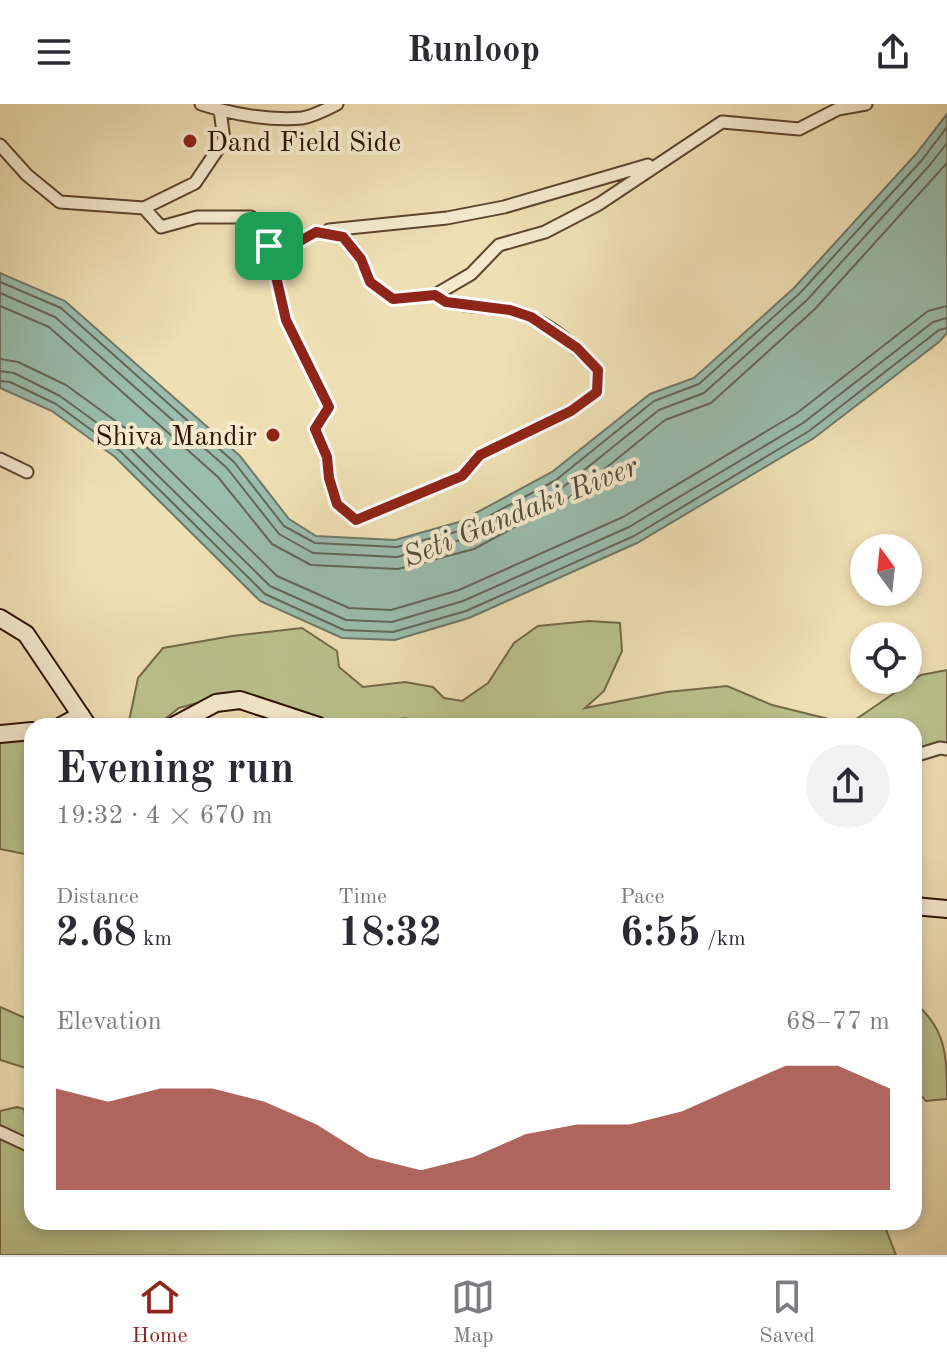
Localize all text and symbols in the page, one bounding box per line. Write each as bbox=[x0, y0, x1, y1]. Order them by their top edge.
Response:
icon: menu bbox=[32, 30, 76, 74]
icon: share bbox=[871, 30, 915, 74]
text: Runloop bbox=[407, 34, 540, 70]
place label: Dand Field Side bbox=[206, 130, 401, 158]
marker: Dand Field Side bbox=[181, 132, 199, 150]
pin bbox=[235, 212, 303, 280]
icon: arrive bbox=[247, 224, 291, 268]
place label: Shiva Mandir bbox=[95, 424, 257, 452]
marker: Shiva Mandir bbox=[264, 426, 282, 444]
water label: Seti Gandaki River bbox=[399, 452, 643, 574]
north arrow bbox=[850, 534, 922, 606]
map controls bbox=[850, 534, 922, 694]
button: locate bbox=[850, 622, 922, 694]
button: share bbox=[806, 744, 890, 828]
text: Evening run bbox=[56, 748, 294, 792]
text: 19:32 · 4 × 670 m bbox=[56, 803, 273, 829]
text: Distance bbox=[56, 886, 139, 908]
text: Time bbox=[338, 886, 387, 908]
text: Pace bbox=[620, 886, 665, 908]
text: 2.68 bbox=[56, 915, 137, 955]
text: 18:32 bbox=[338, 915, 442, 955]
text: 6:55 bbox=[620, 915, 701, 955]
text: km bbox=[137, 928, 172, 950]
text: /km bbox=[701, 928, 746, 950]
text: Elevation bbox=[56, 1009, 162, 1035]
text: 68–77 m bbox=[786, 1009, 890, 1035]
tab: Home bbox=[132, 1275, 188, 1350]
tab: Map bbox=[451, 1275, 495, 1350]
tab: Saved bbox=[759, 1275, 815, 1350]

